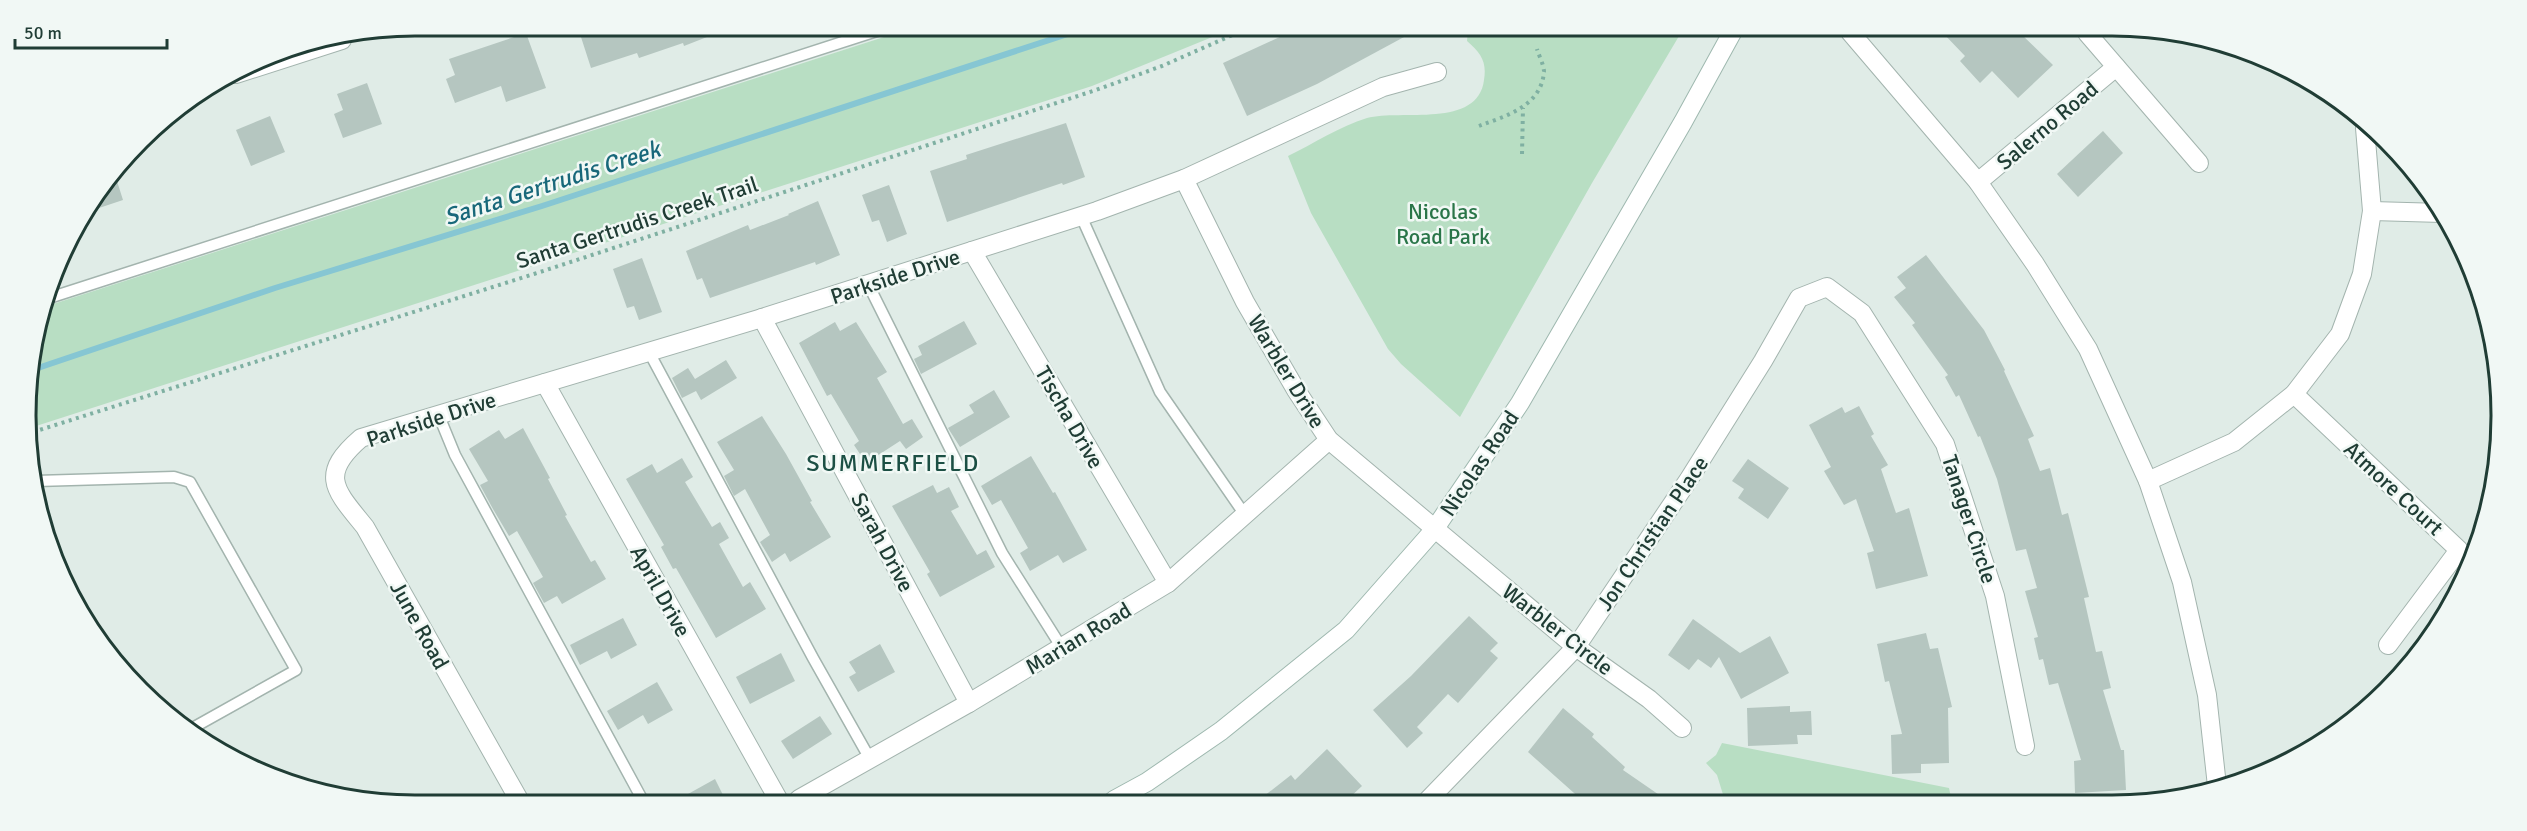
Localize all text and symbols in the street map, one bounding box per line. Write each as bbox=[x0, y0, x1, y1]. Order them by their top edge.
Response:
scale bar bbox=[15, 12, 166, 50]
text: 50 m bbox=[24, 22, 62, 44]
street label: Salerno Road bbox=[1991, 75, 2104, 176]
water label: Santa Gertrudis Creek bbox=[440, 133, 666, 232]
street label: Santa Gertrudis Creek Trail bbox=[513, 171, 762, 274]
park label: Nicolas Road Park bbox=[1396, 198, 1490, 250]
street label: Parkside Drive bbox=[827, 243, 963, 310]
street label: Warbler Drive bbox=[1242, 309, 1331, 433]
street label: Tischa Drive bbox=[1029, 361, 1110, 473]
street label: Parkside Drive bbox=[363, 386, 499, 453]
street label: Nicolas Road bbox=[1434, 405, 1525, 521]
street label: Atmore Court bbox=[2338, 435, 2449, 541]
district label: SUMMERFIELD bbox=[806, 448, 980, 478]
street label: Jon Christian Place bbox=[1591, 451, 1714, 616]
street label: Tanager Circle bbox=[1936, 451, 2003, 587]
street label: Sarah Drive bbox=[845, 488, 920, 596]
street label: April Drive bbox=[624, 541, 697, 642]
street label: June Road bbox=[384, 576, 455, 674]
street label: Warbler Circle bbox=[1497, 578, 1619, 681]
street label: Marian Road bbox=[1021, 596, 1136, 681]

